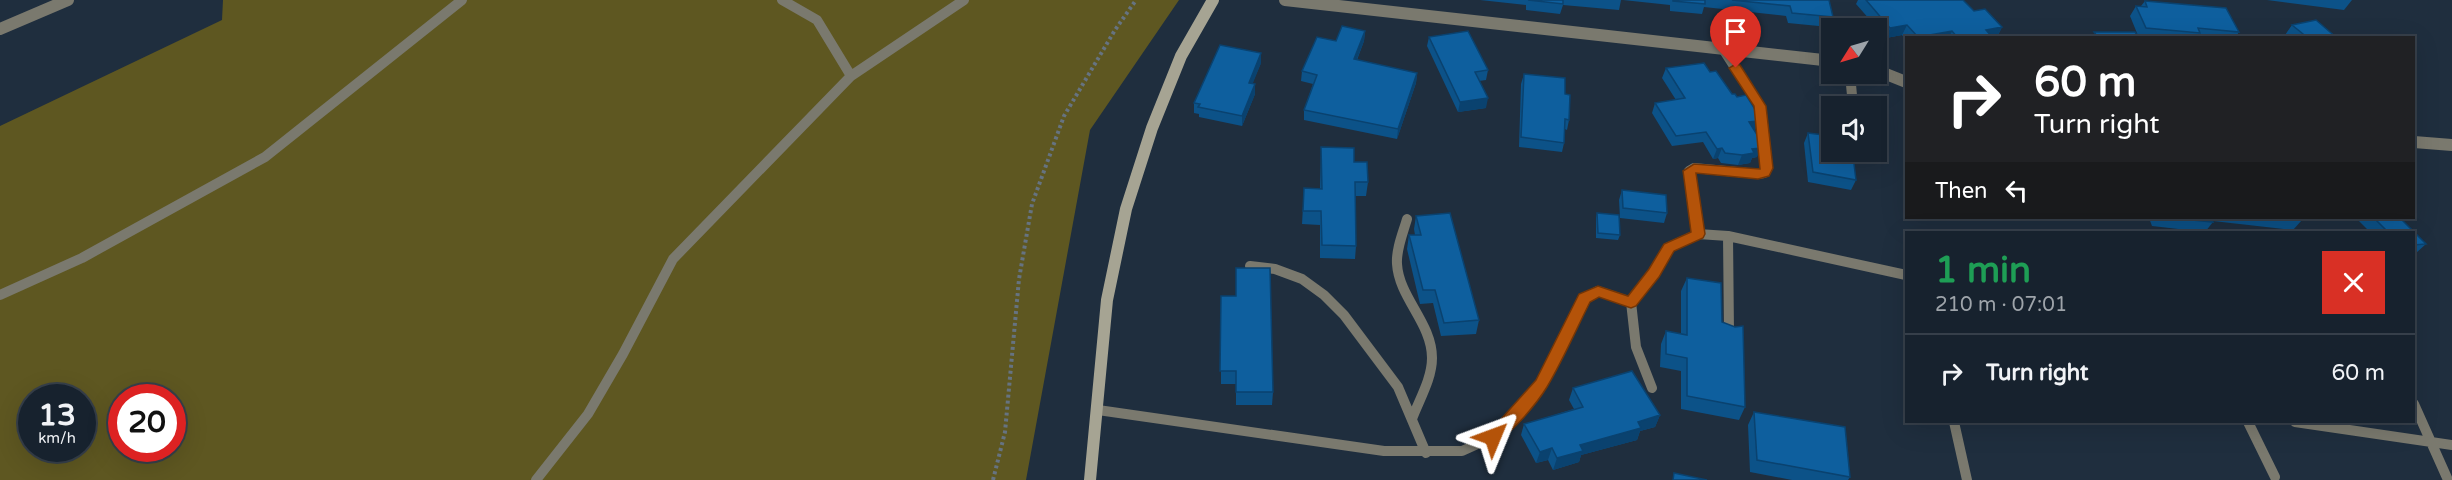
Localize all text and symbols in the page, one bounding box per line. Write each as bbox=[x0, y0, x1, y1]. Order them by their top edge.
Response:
pin bbox=[1710, 6, 1761, 68]
icon: arrive bbox=[1719, 15, 1752, 48]
north arrow bbox=[1821, 18, 1887, 84]
map controls bbox=[1821, 18, 1887, 162]
text: 60 m bbox=[2034, 57, 2136, 108]
icon: right bbox=[1935, 60, 2013, 138]
button: sound bbox=[1821, 96, 1887, 162]
text: Turn right bbox=[2034, 108, 2160, 141]
icon: left bbox=[2000, 174, 2033, 207]
text: Then bbox=[1935, 178, 1988, 204]
text: 1 min bbox=[1935, 249, 2031, 292]
button: close bbox=[2322, 251, 2385, 314]
text: 210 m · 07:01 bbox=[1935, 293, 2067, 317]
icon: right bbox=[1935, 357, 1968, 390]
text: Turn right bbox=[1986, 360, 2088, 386]
text: 60 m bbox=[2331, 360, 2385, 386]
speed limit sign: 20 bbox=[108, 384, 186, 462]
text: 13 bbox=[38, 397, 76, 434]
position arrow bbox=[1461, 405, 1525, 469]
text: km/h bbox=[38, 429, 76, 447]

